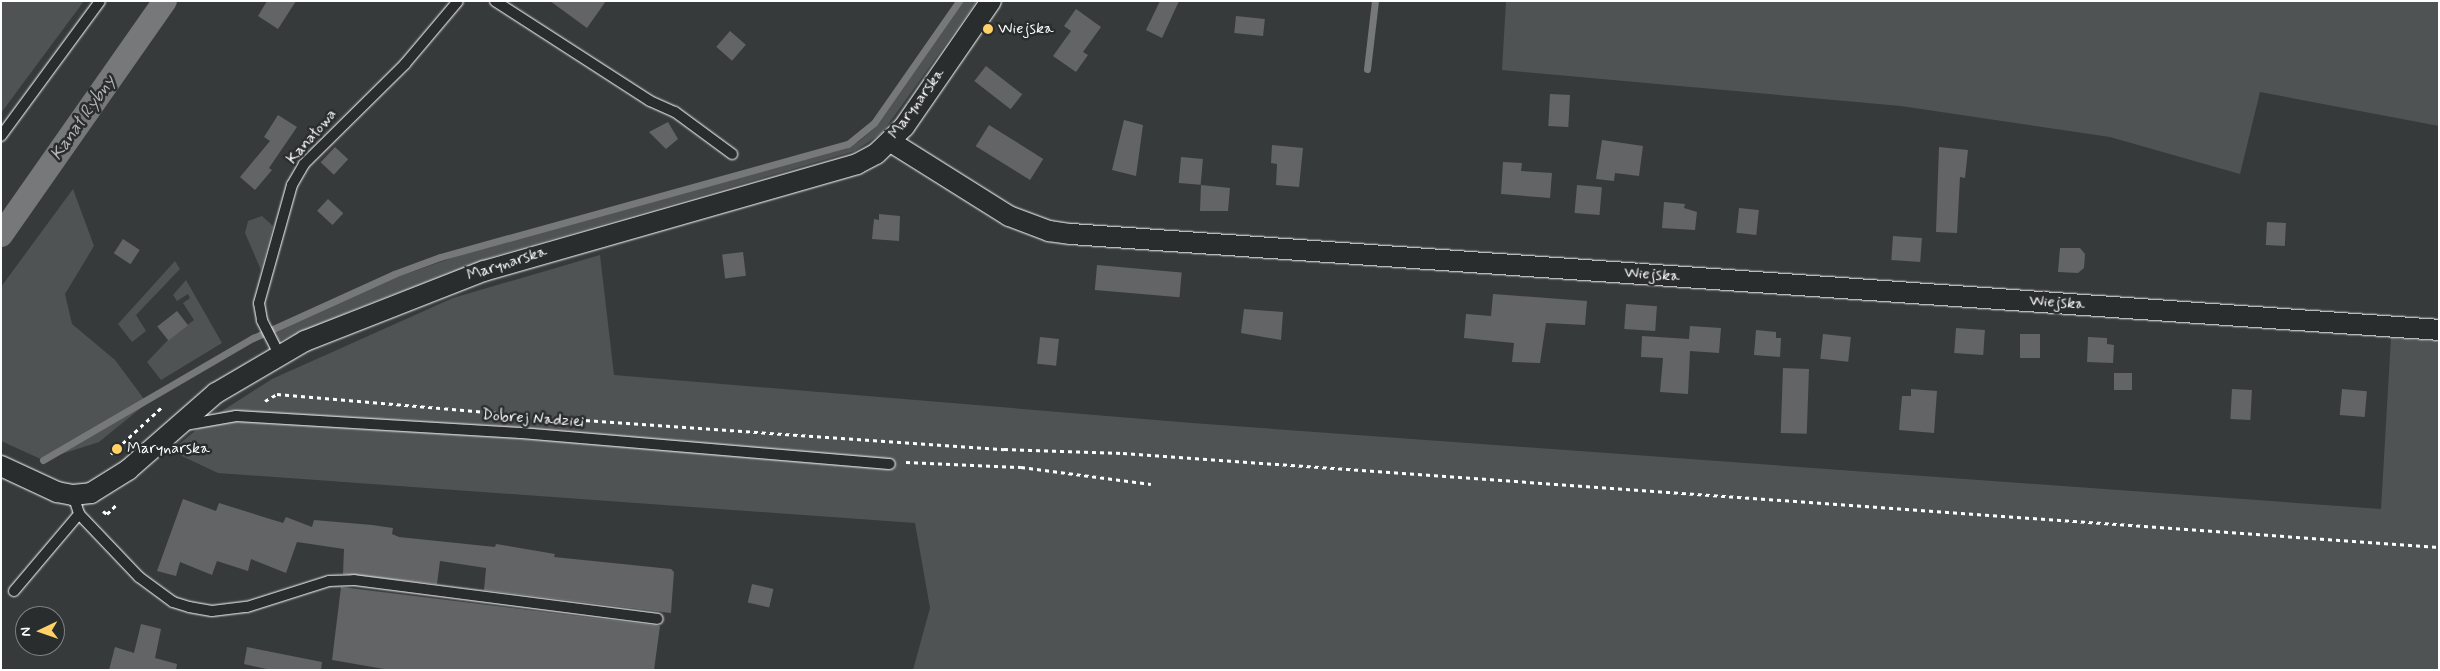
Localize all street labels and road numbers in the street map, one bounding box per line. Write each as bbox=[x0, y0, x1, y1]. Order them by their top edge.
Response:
street label: Marynarska bbox=[885, 65, 949, 143]
street label: Kanałowa bbox=[283, 105, 341, 169]
street label: Marynarska bbox=[465, 242, 549, 286]
street label: Wiejska bbox=[1624, 263, 1680, 287]
street label: Wiejska bbox=[2029, 291, 2085, 315]
street label: Dobrej Nadziei bbox=[482, 406, 584, 432]

